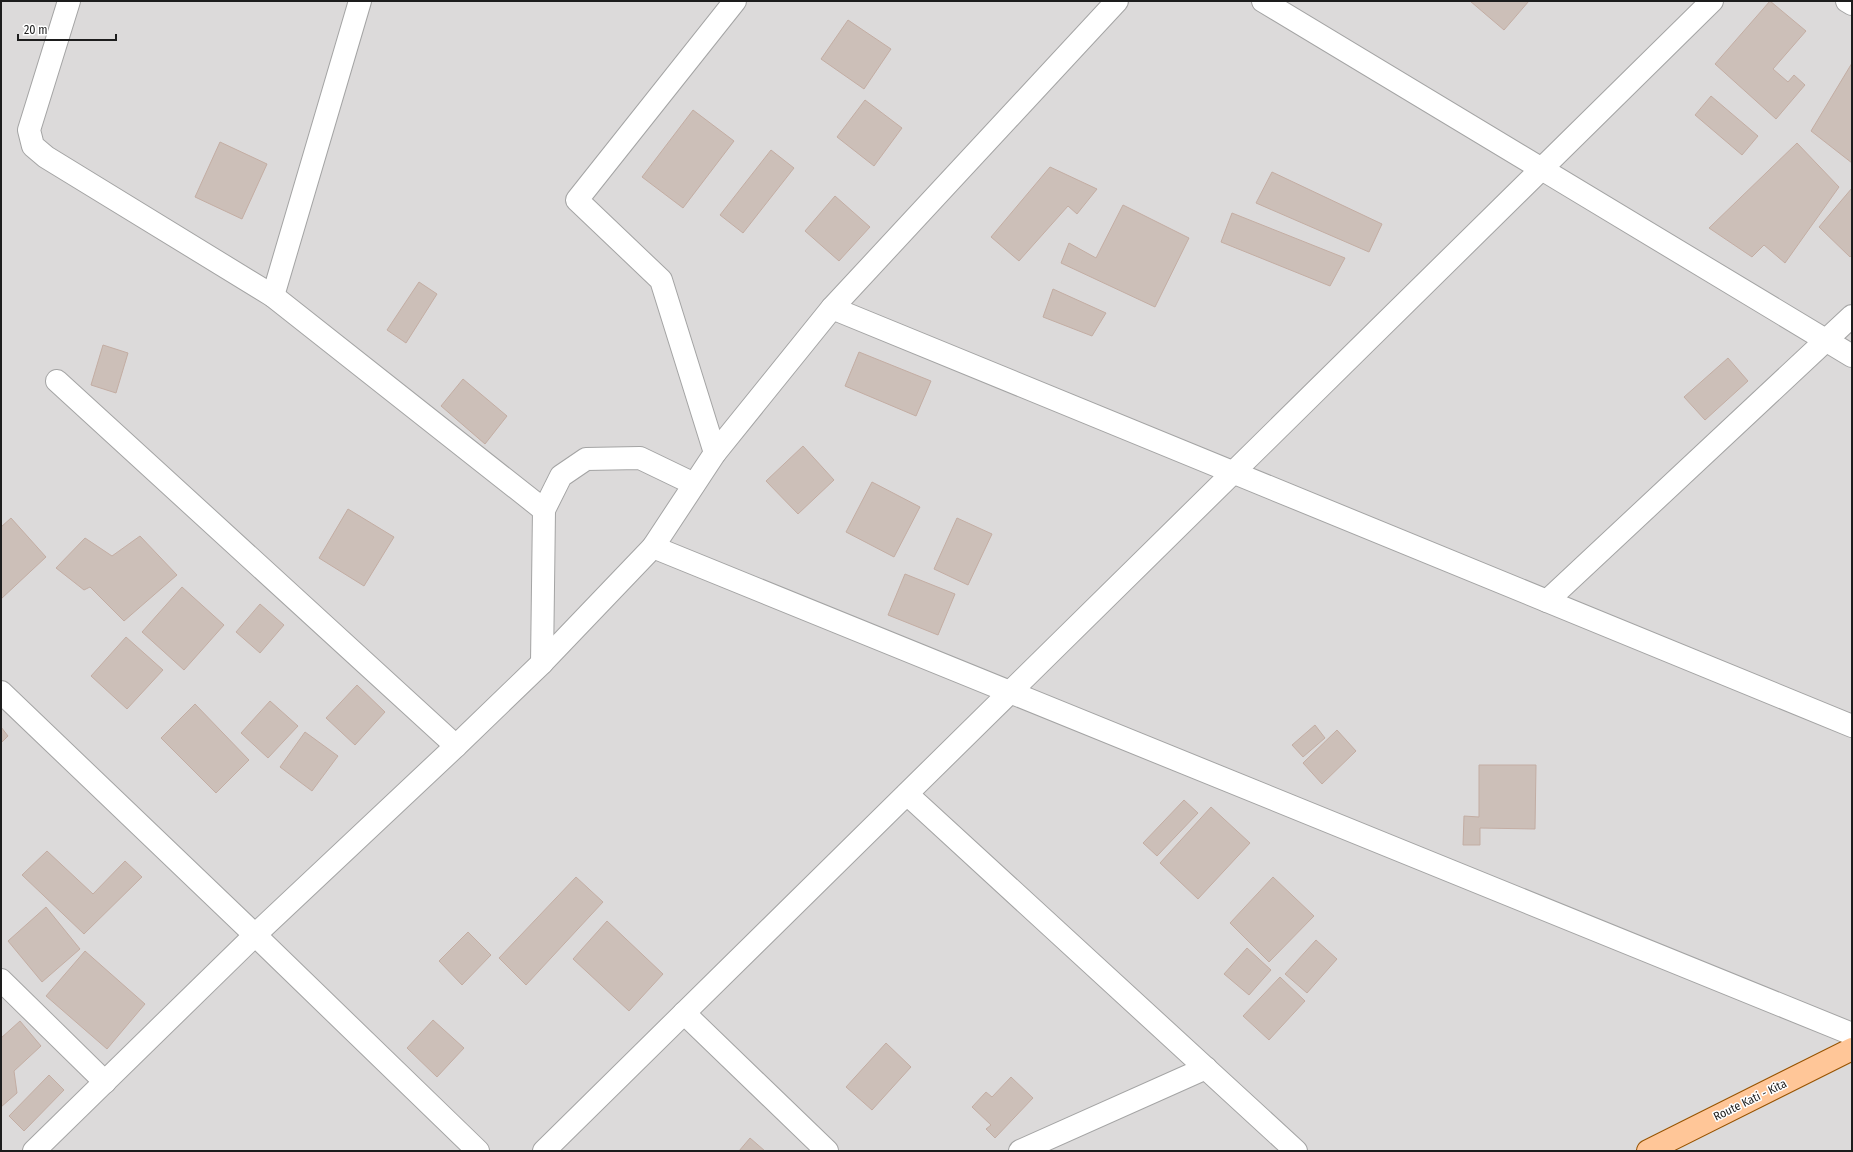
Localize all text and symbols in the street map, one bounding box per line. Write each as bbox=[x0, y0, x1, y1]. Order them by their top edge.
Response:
scale bar bbox=[18, 16, 116, 42]
text: 20 m bbox=[24, 23, 48, 37]
street label: Route Kati - Kita bbox=[1711, 1076, 1789, 1124]

